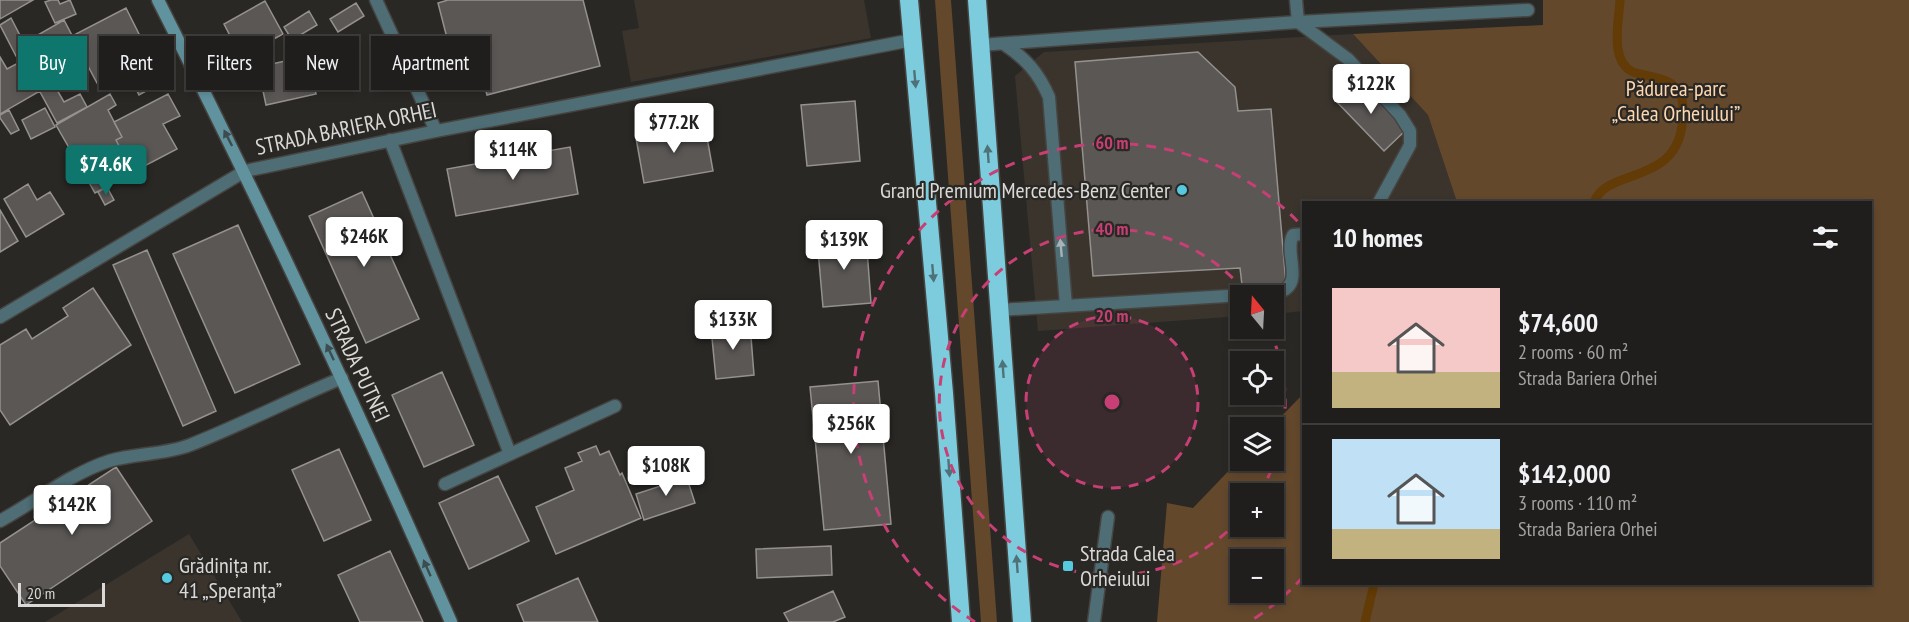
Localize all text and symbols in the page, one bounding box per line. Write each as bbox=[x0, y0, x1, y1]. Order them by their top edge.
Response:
chip: Buy bbox=[18, 36, 87, 90]
chip: Rent bbox=[99, 36, 174, 90]
chip: Filters bbox=[186, 36, 273, 90]
chip: New bbox=[285, 36, 359, 90]
chip: Apartment bbox=[371, 36, 490, 90]
pin: $122K bbox=[1329, 64, 1413, 115]
one-way arrow bbox=[911, 70, 920, 89]
text: $122K bbox=[1347, 70, 1395, 96]
park label: Pădurea-parc „Calea Orheiului” bbox=[1612, 74, 1740, 127]
street label: STRADA BARIERA ORHEI bbox=[253, 95, 439, 161]
pin: $77.2K bbox=[625, 103, 723, 154]
text: $77.2K bbox=[649, 109, 699, 135]
one-way arrow bbox=[223, 130, 233, 147]
pin: $114K bbox=[471, 130, 555, 181]
text: 60 m bbox=[1096, 131, 1128, 154]
text: $114K bbox=[489, 136, 537, 162]
one-way arrow bbox=[983, 144, 993, 163]
pin: $74.6K bbox=[57, 145, 155, 196]
text: $74.6K bbox=[80, 151, 132, 177]
place label: Grand Premium Mercedes-Benz Center bbox=[880, 176, 1170, 204]
marker: Grand Premium Mercedes-Benz Center bbox=[1175, 183, 1189, 197]
pin: $246K bbox=[322, 217, 406, 268]
text: 40 m bbox=[1096, 217, 1128, 240]
pin: $139K bbox=[802, 220, 886, 271]
text: 10 homes bbox=[1332, 221, 1423, 254]
icon: filters bbox=[1809, 221, 1842, 254]
text: $246K bbox=[340, 223, 388, 249]
text: $139K bbox=[820, 226, 868, 252]
one-way arrow bbox=[1056, 238, 1066, 257]
one-way arrow bbox=[928, 264, 938, 283]
north arrow bbox=[1230, 285, 1284, 339]
map controls bbox=[1230, 285, 1284, 603]
pin: $133K bbox=[691, 300, 775, 351]
street label: STRADA PUTNEI bbox=[319, 303, 397, 427]
text: 20 m bbox=[1096, 304, 1128, 327]
text: $133K bbox=[709, 306, 757, 332]
text: $74,600 bbox=[1518, 306, 1598, 339]
icon: home bbox=[1380, 312, 1452, 384]
text: 2 rooms · 60 m² bbox=[1518, 339, 1628, 365]
one-way arrow bbox=[325, 344, 334, 361]
button: locate bbox=[1230, 351, 1284, 405]
one-way arrow bbox=[999, 360, 1008, 379]
text: Strada Bariera Orhei bbox=[1518, 365, 1658, 391]
centre of rings bbox=[1102, 392, 1122, 412]
pin: $256K bbox=[809, 404, 893, 455]
text: $256K bbox=[827, 410, 875, 436]
button: layers bbox=[1230, 417, 1284, 471]
pin: $108K bbox=[624, 446, 708, 497]
text: $108K bbox=[642, 452, 690, 478]
text: $142,000 bbox=[1518, 457, 1611, 490]
one-way arrow bbox=[944, 458, 954, 477]
icon: home bbox=[1380, 463, 1452, 535]
button: + bbox=[1230, 483, 1284, 537]
pin: $142K bbox=[30, 485, 114, 536]
text: 3 rooms · 110 m² bbox=[1518, 490, 1637, 516]
text: $142K bbox=[48, 491, 96, 517]
text: Strada Bariera Orhei bbox=[1518, 516, 1658, 542]
place label: Strada Calea Orheiului bbox=[1080, 539, 1175, 592]
button: − bbox=[1230, 549, 1284, 603]
place label: Grădinița nr. 41 „Speranța” bbox=[179, 551, 282, 604]
one-way arrow bbox=[1012, 554, 1022, 573]
one-way arrow bbox=[422, 559, 432, 577]
marker: Strada Calea Orheiului bbox=[1061, 559, 1075, 573]
marker: Grădinița nr. 41 „Speranța” bbox=[160, 571, 174, 585]
scale bar bbox=[18, 580, 105, 608]
text: 20 m bbox=[27, 583, 55, 603]

